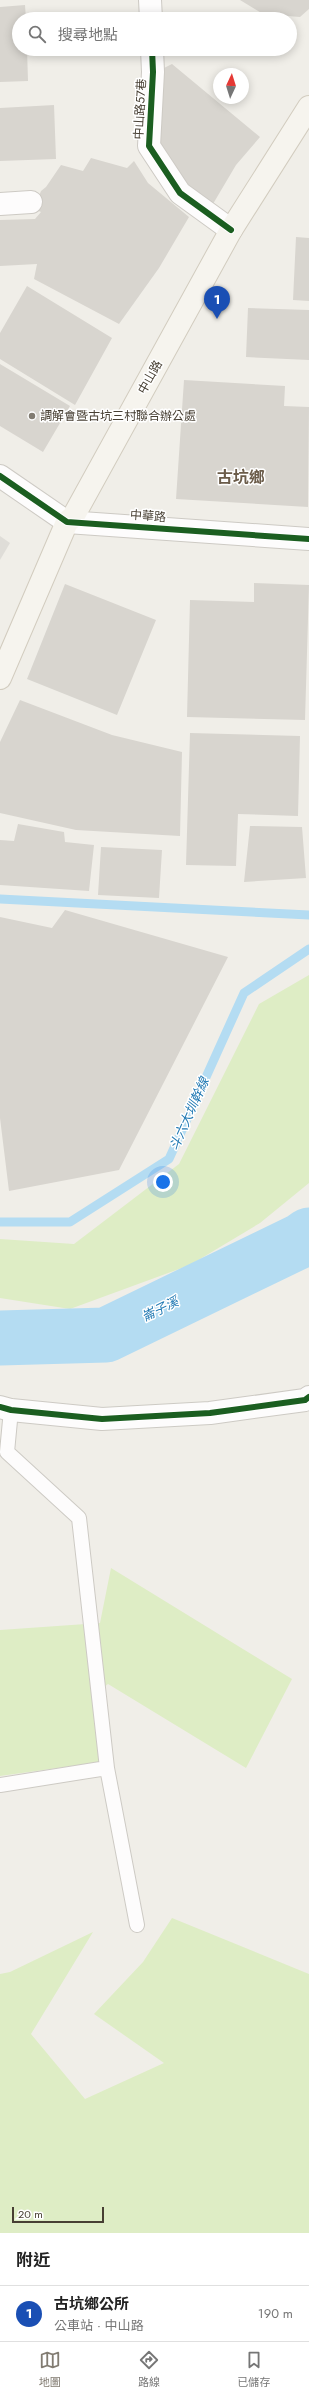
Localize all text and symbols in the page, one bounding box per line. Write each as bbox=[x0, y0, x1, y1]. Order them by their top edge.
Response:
search box bbox=[12, 12, 297, 56]
icon: search bbox=[26, 23, 48, 45]
text: 搜尋地點 bbox=[58, 24, 118, 46]
north arrow bbox=[213, 68, 249, 104]
street label: 中山路57巷 bbox=[129, 78, 151, 140]
pin: 1 bbox=[204, 286, 230, 319]
street label: 中山路 bbox=[133, 357, 167, 397]
place label: 調解會暨古坑三村聯合辦公處 bbox=[40, 407, 196, 425]
marker: 調解會暨古坑三村聯合辦公處 bbox=[27, 411, 37, 421]
district label: 古坑鄉 bbox=[217, 466, 265, 489]
street label: 中華路 bbox=[129, 506, 167, 526]
water label: 斗六大圳幹線 bbox=[164, 1073, 214, 1153]
your location bbox=[153, 1172, 173, 1192]
water label: 崙子溪 bbox=[138, 1291, 183, 1326]
scale bar bbox=[12, 2205, 104, 2224]
text: 20 m bbox=[18, 2206, 43, 2222]
text: 附近 bbox=[16, 2248, 50, 2272]
text: 古坑鄉公所 bbox=[54, 2293, 129, 2315]
text: 1 bbox=[26, 2304, 32, 2323]
text: 190 m bbox=[258, 2304, 293, 2323]
text: 公車站 · 中山路 bbox=[54, 2316, 144, 2335]
tab: 地圖 bbox=[39, 2349, 61, 2390]
tab: 路線 bbox=[138, 2349, 160, 2390]
tab: 已儲存 bbox=[237, 2349, 270, 2390]

